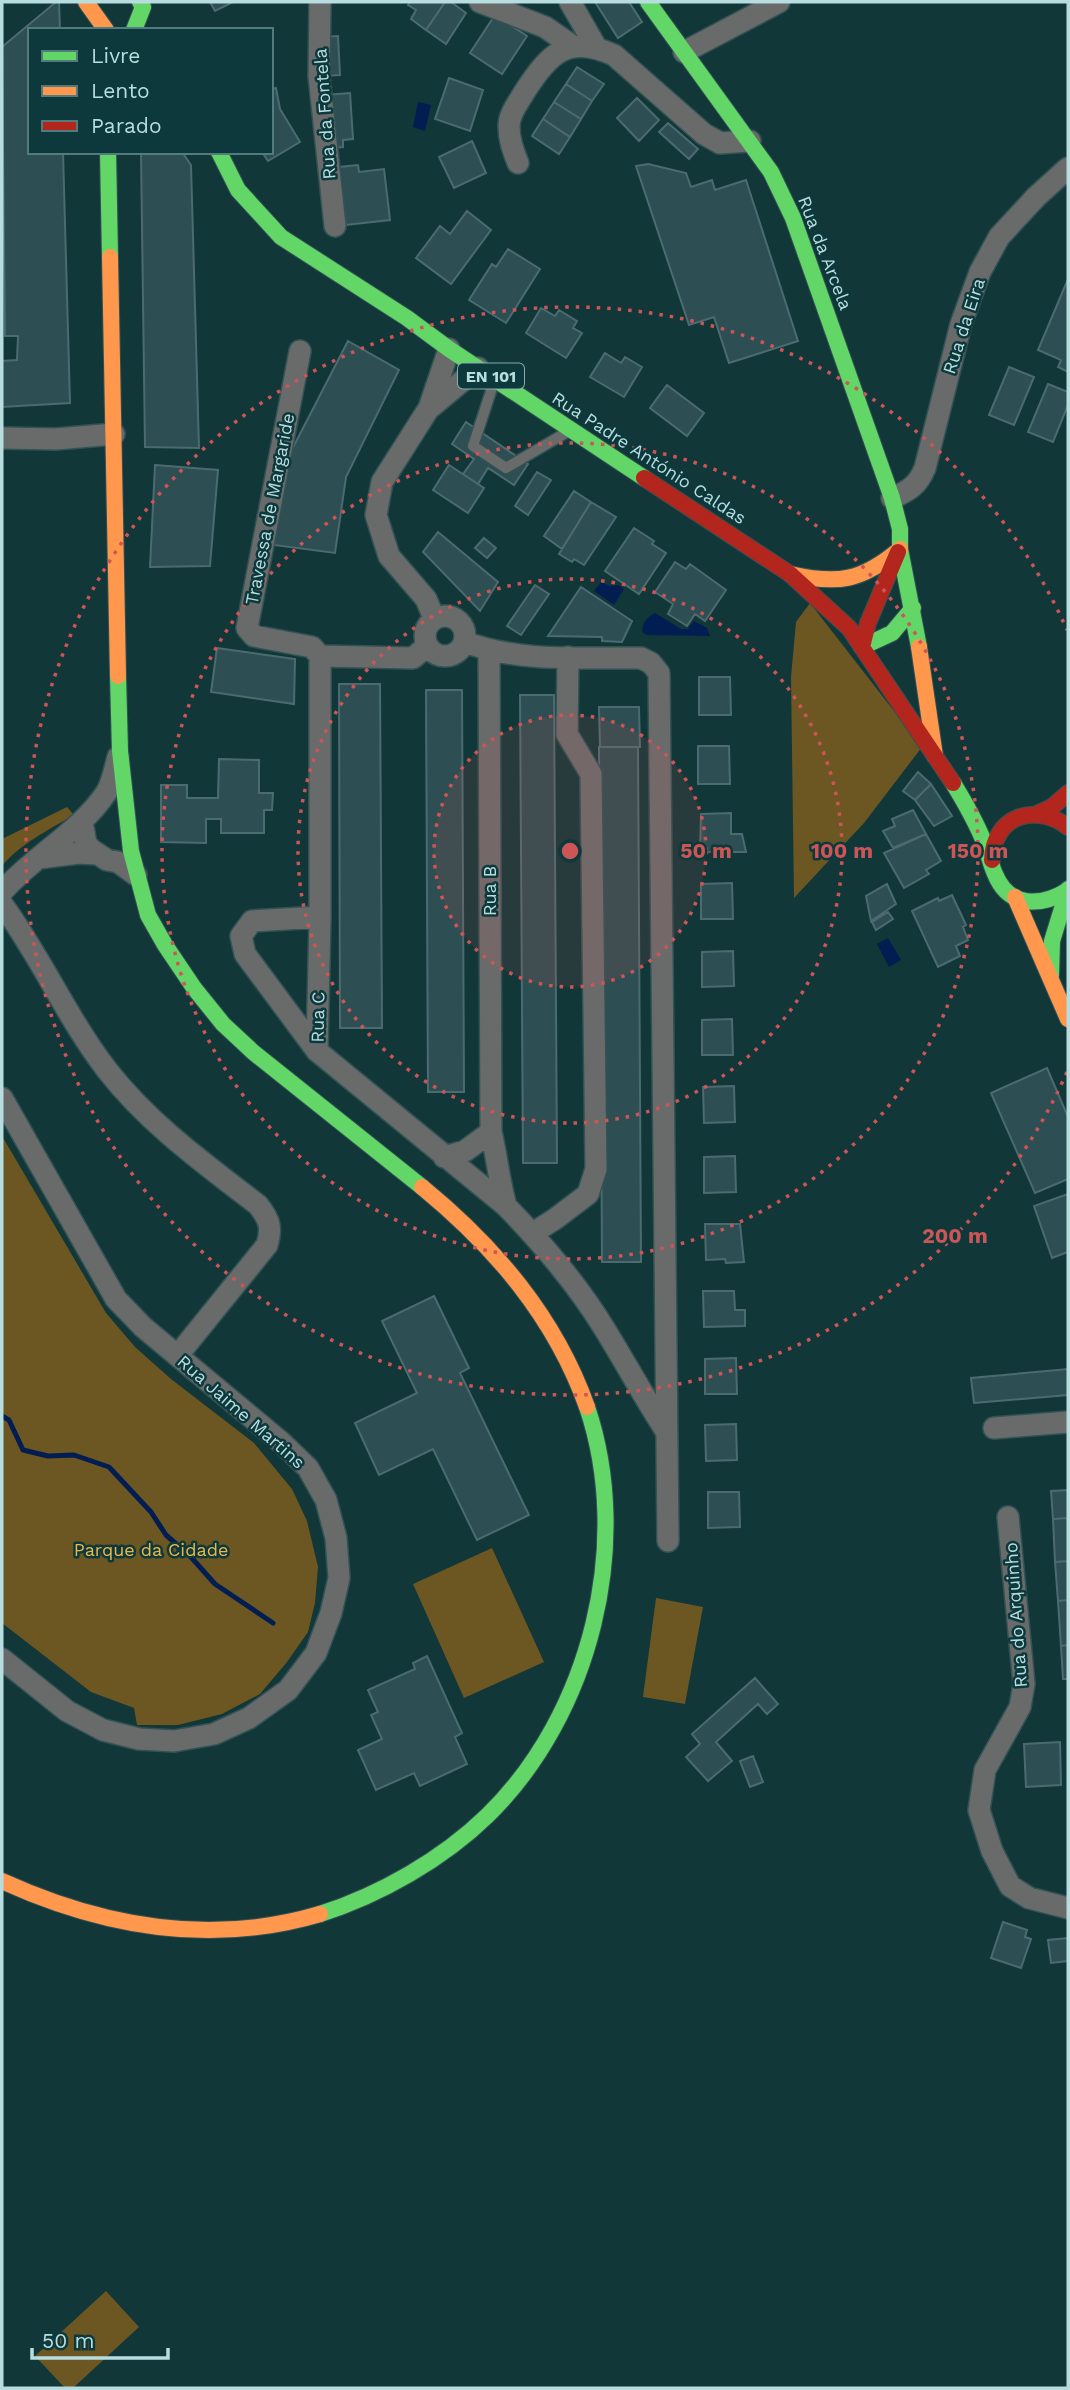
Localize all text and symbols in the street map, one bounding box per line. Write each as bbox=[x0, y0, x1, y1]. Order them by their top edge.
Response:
legend bbox=[28, 28, 273, 154]
text: Livre bbox=[91, 43, 140, 68]
street label: Rua da Fontela bbox=[309, 48, 340, 180]
text: Lento bbox=[91, 78, 150, 103]
text: Parado bbox=[91, 113, 162, 138]
street label: Rua da Arcela bbox=[794, 193, 857, 313]
street label: Rua da Eira bbox=[938, 275, 989, 376]
road number: EN 101 bbox=[458, 364, 524, 388]
street label: Rua Padre António Caldas bbox=[548, 387, 750, 528]
street label: Travessa de Margaride bbox=[241, 411, 298, 607]
text: 50 m bbox=[680, 838, 732, 863]
text: 100 m bbox=[811, 838, 873, 863]
text: 150 m bbox=[948, 838, 1008, 863]
centre of rings bbox=[558, 839, 582, 863]
street label: Rua B bbox=[479, 866, 500, 916]
street label: Rua C bbox=[307, 991, 328, 1043]
text: 200 m bbox=[922, 1223, 988, 1248]
street label: Rua Jaime Martins bbox=[173, 1351, 309, 1473]
park label: Parque da Cidade bbox=[74, 1539, 228, 1560]
street label: Rua do Arquinho bbox=[1000, 1542, 1031, 1688]
scale bar bbox=[32, 2316, 168, 2360]
text: 50 m bbox=[42, 2328, 94, 2353]

